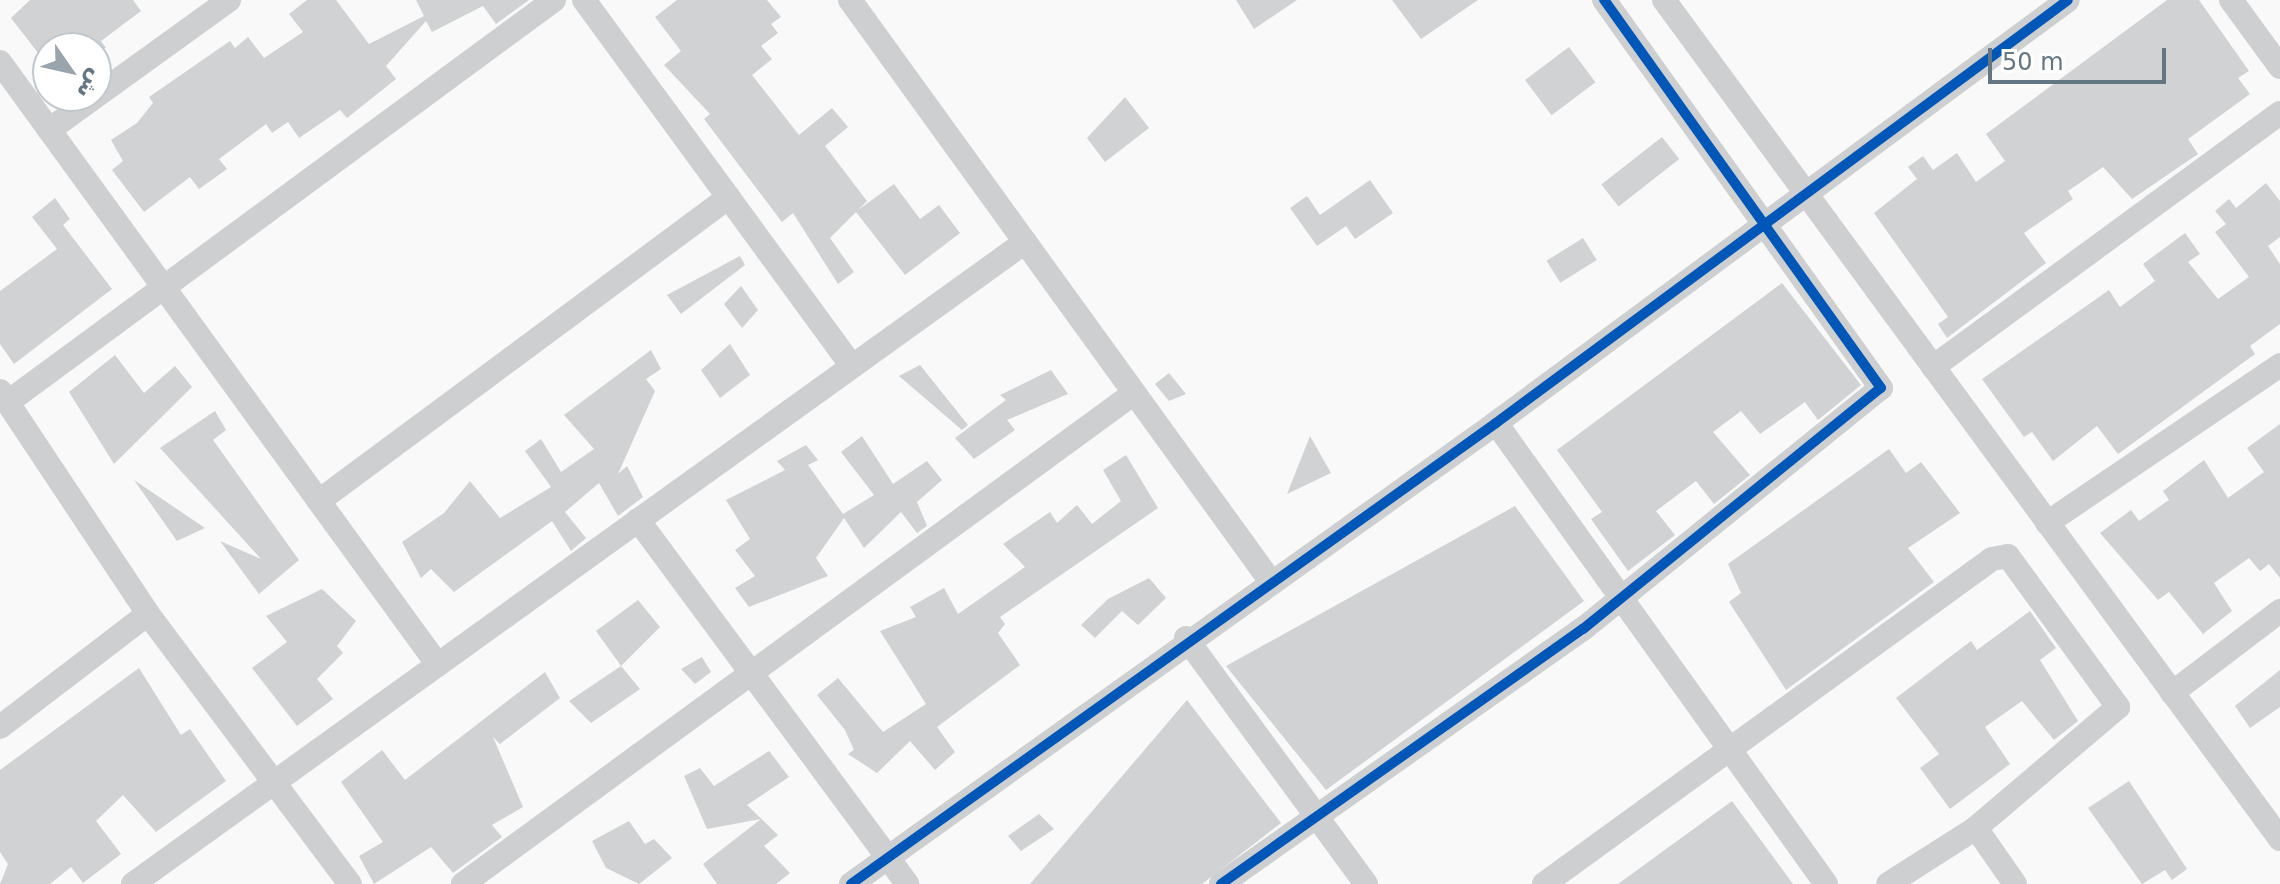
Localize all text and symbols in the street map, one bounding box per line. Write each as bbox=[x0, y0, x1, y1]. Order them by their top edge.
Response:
north arrow bbox=[32, 32, 112, 112]
scale bar bbox=[1992, 32, 2170, 82]
text: 50 m bbox=[2002, 48, 2064, 76]
text: ش bbox=[72, 65, 110, 104]

